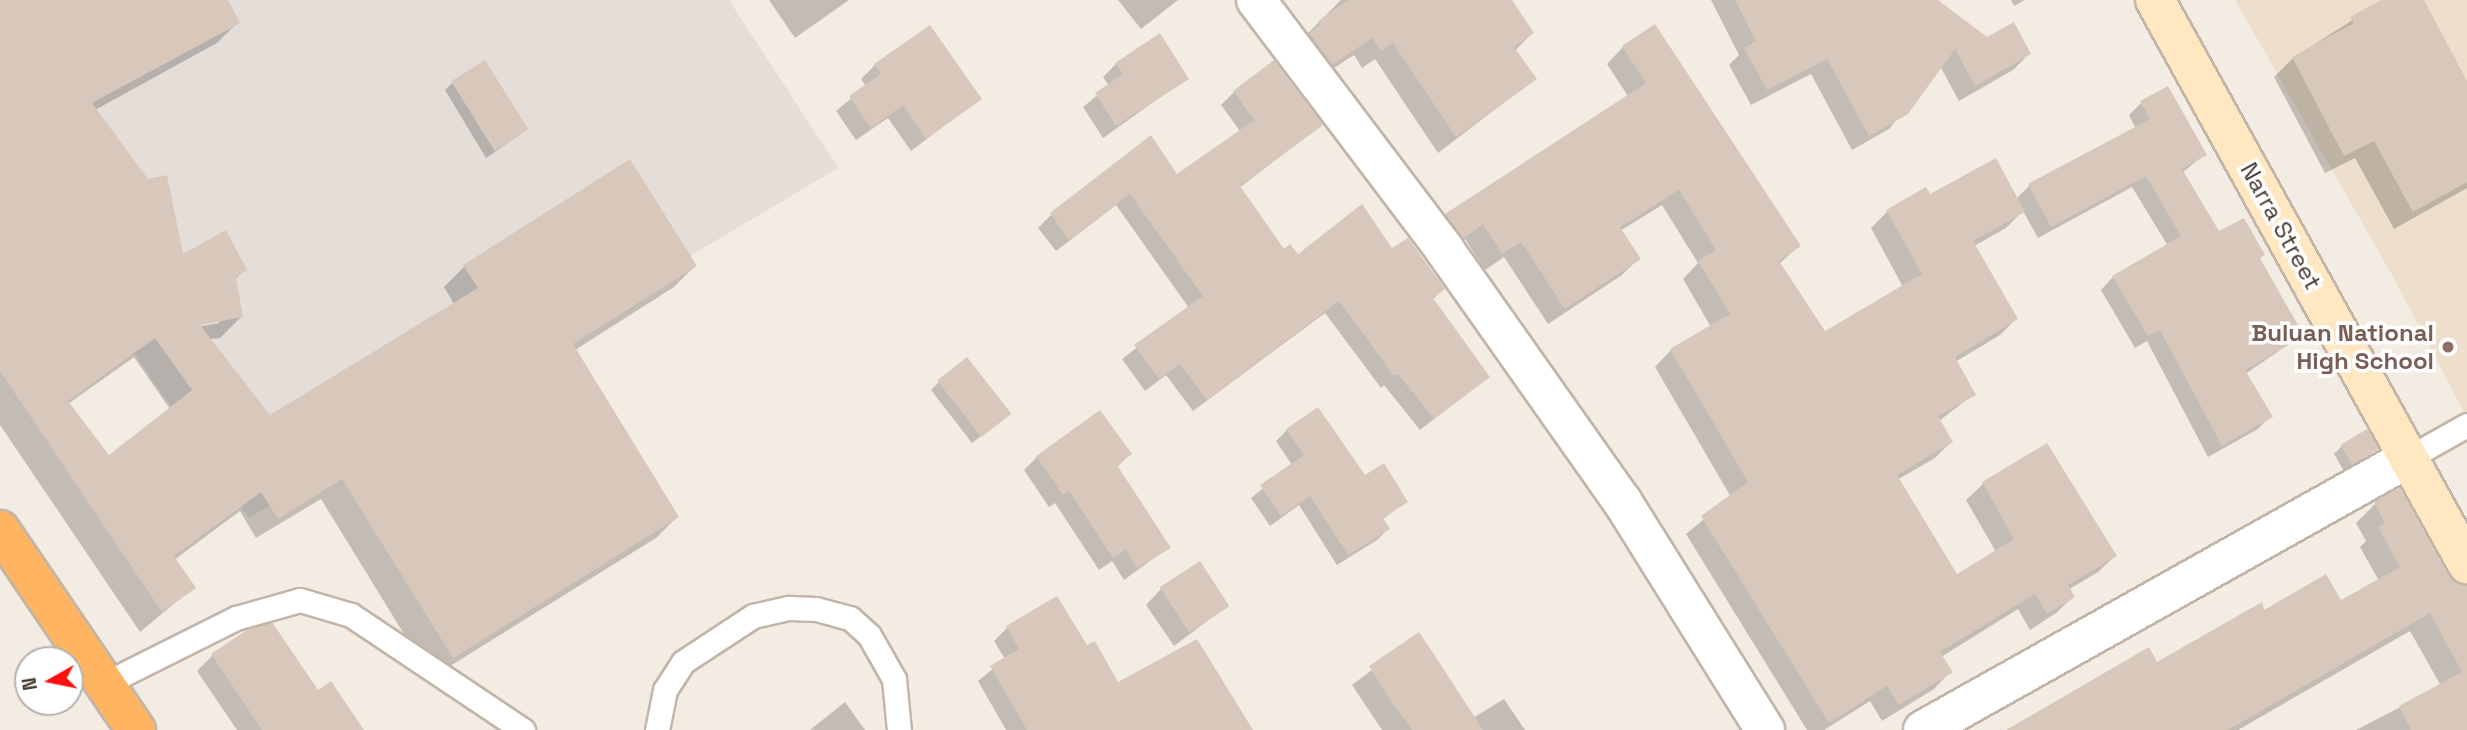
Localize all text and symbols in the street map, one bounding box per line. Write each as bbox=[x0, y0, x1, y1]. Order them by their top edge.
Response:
street label: Narra Street bbox=[2234, 157, 2328, 295]
place label: Buluan National High School bbox=[2251, 319, 2434, 375]
marker: Buluan National High School bbox=[2440, 339, 2456, 355]
north arrow bbox=[14, 646, 84, 716]
text: N bbox=[16, 676, 43, 692]

